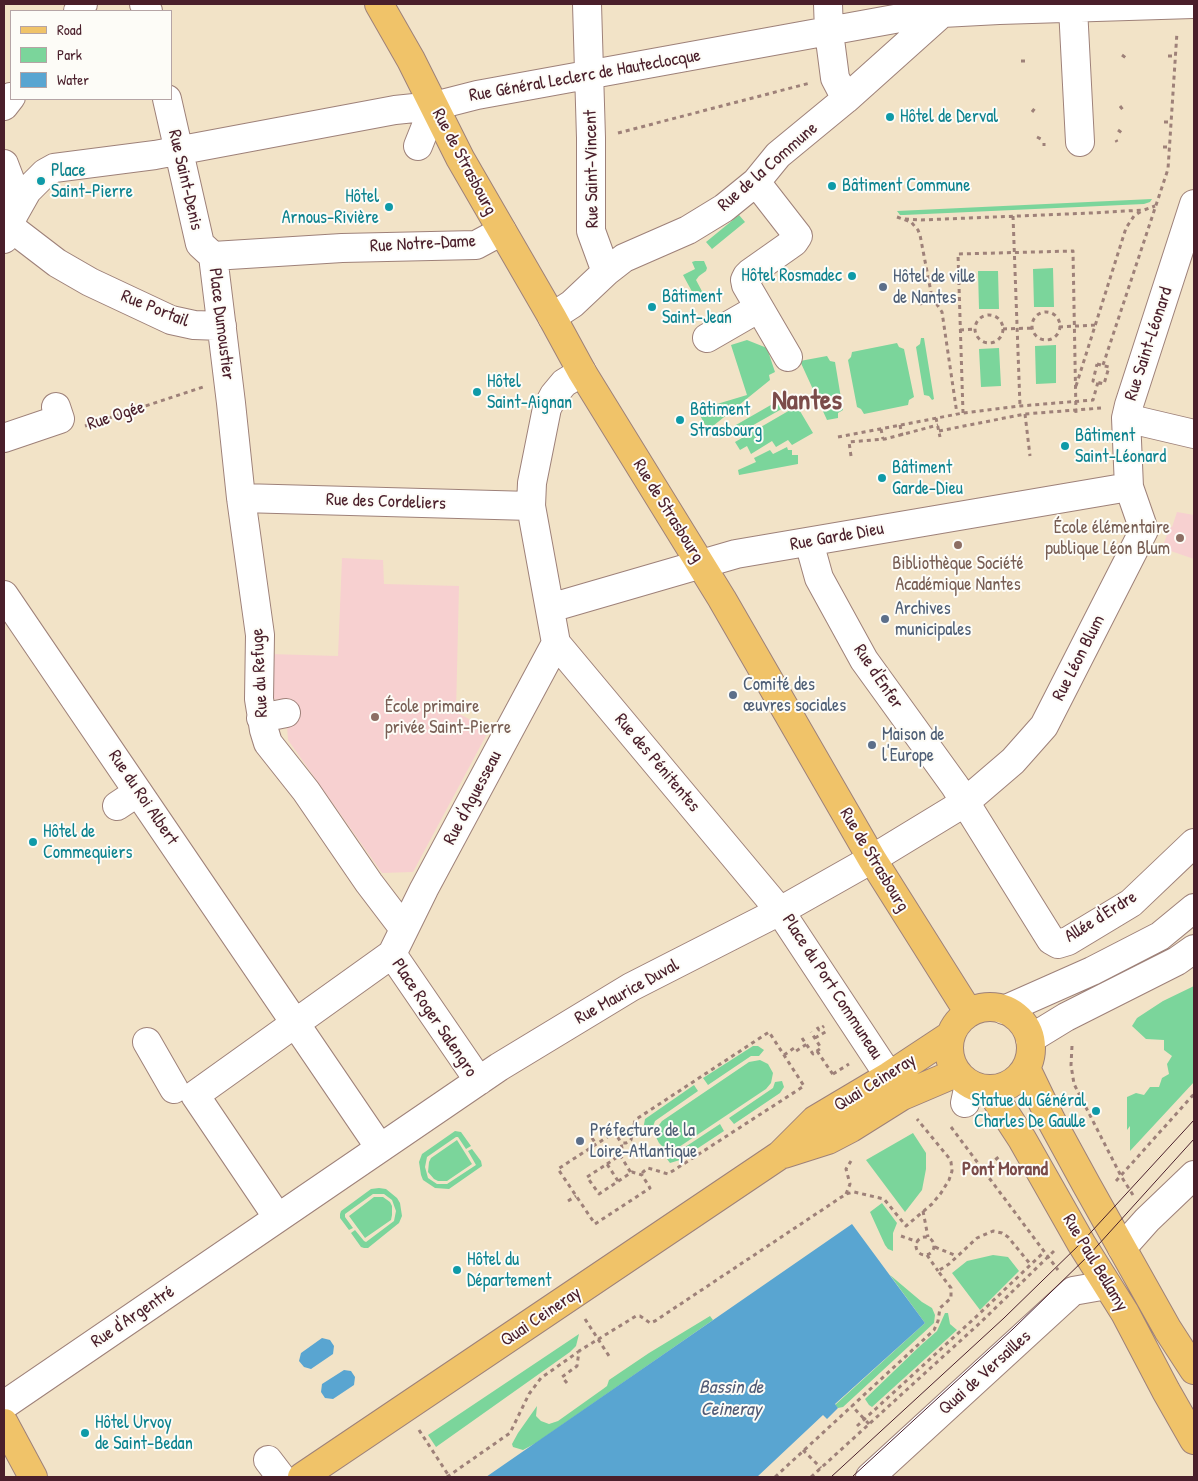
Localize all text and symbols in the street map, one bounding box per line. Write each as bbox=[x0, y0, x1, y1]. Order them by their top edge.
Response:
legend bbox=[10, 10, 172, 100]
text: Road bbox=[57, 19, 82, 40]
text: Park bbox=[57, 44, 82, 65]
street label: Rue Général Leclerc de Hauteclocque bbox=[468, 45, 702, 107]
text: Water bbox=[57, 69, 89, 90]
street label: Rue de Strasbourg bbox=[427, 105, 501, 219]
place label: Hôtel de Derval bbox=[900, 106, 998, 128]
street label: Rue Saint-Vincent bbox=[580, 110, 604, 228]
marker: Hôtel de Derval bbox=[884, 111, 896, 123]
street label: Rue de la Commune bbox=[714, 118, 822, 216]
street label: Rue Saint-Denis bbox=[163, 128, 207, 232]
place label: Place Saint-Pierre bbox=[51, 160, 133, 202]
marker: Place Saint-Pierre bbox=[35, 175, 47, 187]
place label: Bâtiment Commune bbox=[842, 175, 970, 197]
marker: Bâtiment Commune bbox=[826, 180, 838, 192]
place label: Hôtel Arnous-Rivière bbox=[282, 186, 379, 228]
marker: Hôtel Arnous-Rivière bbox=[383, 201, 395, 213]
street label: Rue Notre-Dame bbox=[369, 230, 477, 258]
place label: Hôtel Rosmadec bbox=[741, 265, 842, 287]
place label: Hôtel de ville de Nantes bbox=[893, 266, 975, 308]
street label: Place Dumoustier bbox=[203, 267, 239, 381]
marker: Hôtel Rosmadec bbox=[846, 270, 858, 282]
marker: Hôtel de ville de Nantes bbox=[877, 281, 889, 293]
street label: Rue Saint-Léonard bbox=[1121, 285, 1177, 403]
street label: Rue Portail bbox=[118, 286, 192, 332]
place label: Bâtiment Saint-Jean bbox=[662, 286, 732, 328]
marker: Bâtiment Saint-Jean bbox=[646, 301, 658, 313]
place label: Hôtel Saint-Aignan bbox=[487, 371, 572, 414]
district label: Nantes bbox=[772, 385, 842, 419]
marker: Hôtel Saint-Aignan bbox=[471, 386, 483, 398]
street label: Rue Ogée bbox=[85, 397, 147, 435]
place label: Bâtiment Strasbourg bbox=[690, 399, 762, 442]
marker: Bâtiment Strasbourg bbox=[674, 414, 686, 426]
place label: Bâtiment Saint-Léonard bbox=[1075, 425, 1166, 468]
marker: Bâtiment Saint-Léonard bbox=[1059, 440, 1071, 452]
street label: Rue de Strasbourg bbox=[628, 456, 708, 566]
place label: Bâtiment Garde-Dieu bbox=[892, 457, 963, 499]
marker: Bâtiment Garde-Dieu bbox=[876, 472, 888, 484]
street label: Rue des Cordeliers bbox=[326, 489, 446, 515]
place label: École élémentaire publique Léon Blum bbox=[1045, 517, 1170, 560]
street label: Rue Garde Dieu bbox=[789, 518, 885, 556]
marker: École élémentaire publique Léon Blum bbox=[1174, 532, 1186, 544]
marker: Bibliothèque Société Académique Nantes bbox=[952, 539, 964, 551]
place label: Bibliothèque Société Académique Nantes bbox=[892, 553, 1024, 596]
place label: Archives municipales bbox=[895, 598, 971, 640]
street label: Rue Léon Blum bbox=[1048, 611, 1110, 705]
marker: Archives municipales bbox=[879, 613, 891, 625]
street label: Rue du Refuge bbox=[247, 628, 273, 718]
street label: Rue d'Enfer bbox=[849, 641, 907, 713]
place label: Comité des œuvres sociales bbox=[743, 674, 846, 716]
marker: Comité des œuvres sociales bbox=[727, 689, 739, 701]
place label: École primaire privée Saint-Pierre bbox=[385, 696, 511, 739]
street label: Rue des Pénitentes bbox=[610, 709, 704, 817]
marker: École primaire privée Saint-Pierre bbox=[369, 711, 381, 723]
place label: Maison de l'Europe bbox=[882, 724, 944, 766]
marker: Maison de l'Europe bbox=[866, 739, 878, 751]
street label: Rue du Roi Albert bbox=[103, 746, 183, 850]
street label: Rue d'Aguesseau bbox=[439, 747, 507, 849]
street label: Rue de Strasbourg bbox=[835, 804, 913, 916]
place label: Hôtel de Commequiers bbox=[43, 821, 132, 864]
marker: Hôtel de Commequiers bbox=[27, 836, 39, 848]
street label: Allée d'Erdre bbox=[1061, 886, 1141, 948]
street label: Place du Port Communeau bbox=[777, 910, 887, 1064]
street label: Place Roger Salengro bbox=[386, 955, 482, 1081]
street label: Rue Maurice Duval bbox=[571, 955, 683, 1029]
street label: Quai Ceineray bbox=[830, 1049, 920, 1117]
place label: Statue du Général Charles De Gaulle bbox=[972, 1090, 1086, 1132]
marker: Statue du Général Charles De Gaulle bbox=[1090, 1105, 1102, 1117]
place label: Préfecture de la Loire-Atlantique bbox=[590, 1120, 697, 1162]
marker: Préfecture de la Loire-Atlantique bbox=[574, 1135, 586, 1147]
district label: Pont Morand bbox=[962, 1159, 1048, 1181]
street label: Rue Paul Bellamy bbox=[1058, 1211, 1132, 1315]
place label: Hôtel du Département bbox=[467, 1249, 551, 1292]
marker: Hôtel du Département bbox=[451, 1264, 463, 1276]
street label: Rue d'Argentré bbox=[87, 1281, 179, 1353]
street label: Quai Ceineray bbox=[497, 1282, 585, 1352]
street label: Quai de Versailles bbox=[934, 1326, 1036, 1420]
water label: Bassin de Ceineray bbox=[699, 1377, 763, 1421]
place label: Hôtel Urvoy de Saint-Bedan bbox=[95, 1412, 193, 1455]
marker: Hôtel Urvoy de Saint-Bedan bbox=[79, 1427, 91, 1439]

